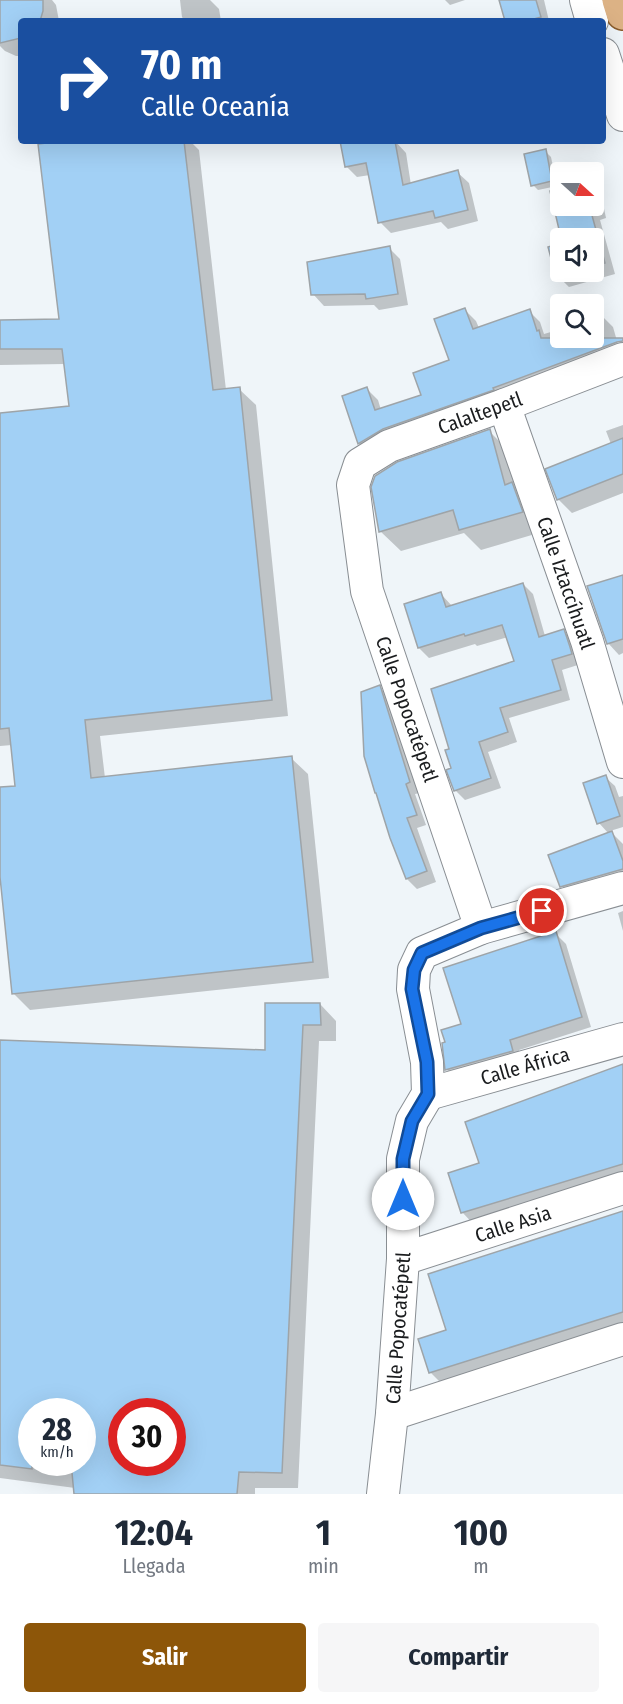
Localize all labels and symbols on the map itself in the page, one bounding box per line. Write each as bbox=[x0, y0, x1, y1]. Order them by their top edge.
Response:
north arrow bbox=[550, 162, 604, 216]
street label: Calaltepetl bbox=[435, 387, 525, 439]
street label: Calle Iztaccíhuatl bbox=[532, 514, 600, 652]
street label: Calle Popocatépetl bbox=[371, 633, 443, 785]
pin bbox=[516, 885, 567, 936]
street label: Calle África bbox=[478, 1042, 572, 1090]
position arrow bbox=[371, 1167, 435, 1231]
street label: Calle Asia bbox=[472, 1200, 554, 1248]
street label: Calle Popocatépetl bbox=[381, 1251, 415, 1405]
speed limit sign: 30 bbox=[108, 1398, 186, 1476]

